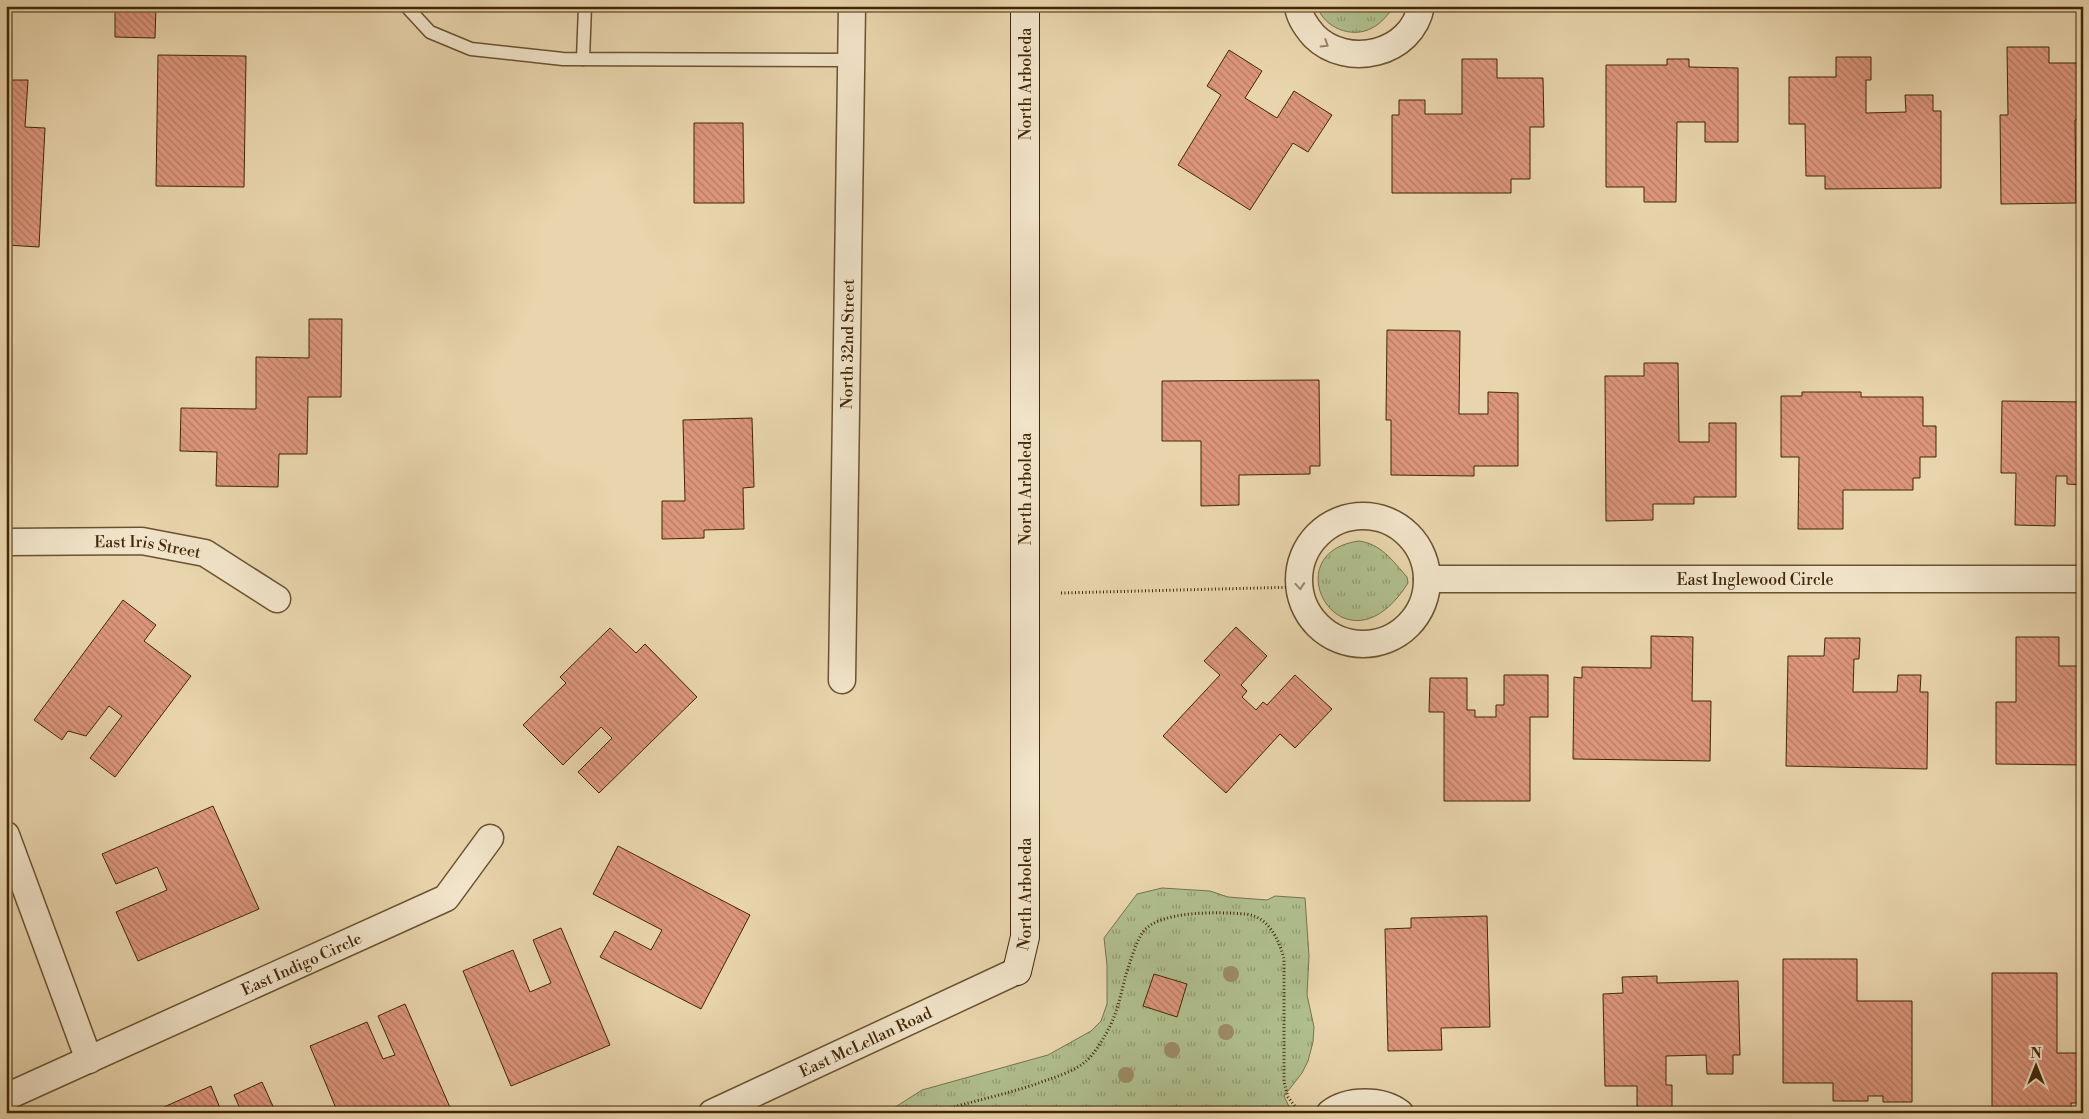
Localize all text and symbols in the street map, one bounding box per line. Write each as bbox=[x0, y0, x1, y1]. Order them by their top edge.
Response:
street label: North Arboleda bbox=[1016, 27, 1036, 140]
one-way arrow bbox=[1320, 38, 1329, 48]
street label: North 32nd Street bbox=[837, 278, 859, 409]
street label: North Arboleda bbox=[1016, 432, 1036, 545]
street label: East Iris Street bbox=[94, 532, 203, 563]
street label: East Inglewood Circle bbox=[1676, 570, 1834, 590]
one-way arrow bbox=[1294, 582, 1305, 590]
street label: North Arboleda bbox=[1013, 837, 1036, 952]
street label: East Indigo Circle bbox=[238, 929, 365, 1000]
street label: East McLellan Road bbox=[796, 1003, 935, 1082]
north arrow bbox=[2012, 1042, 2062, 1092]
text: N bbox=[2030, 1045, 2042, 1063]

